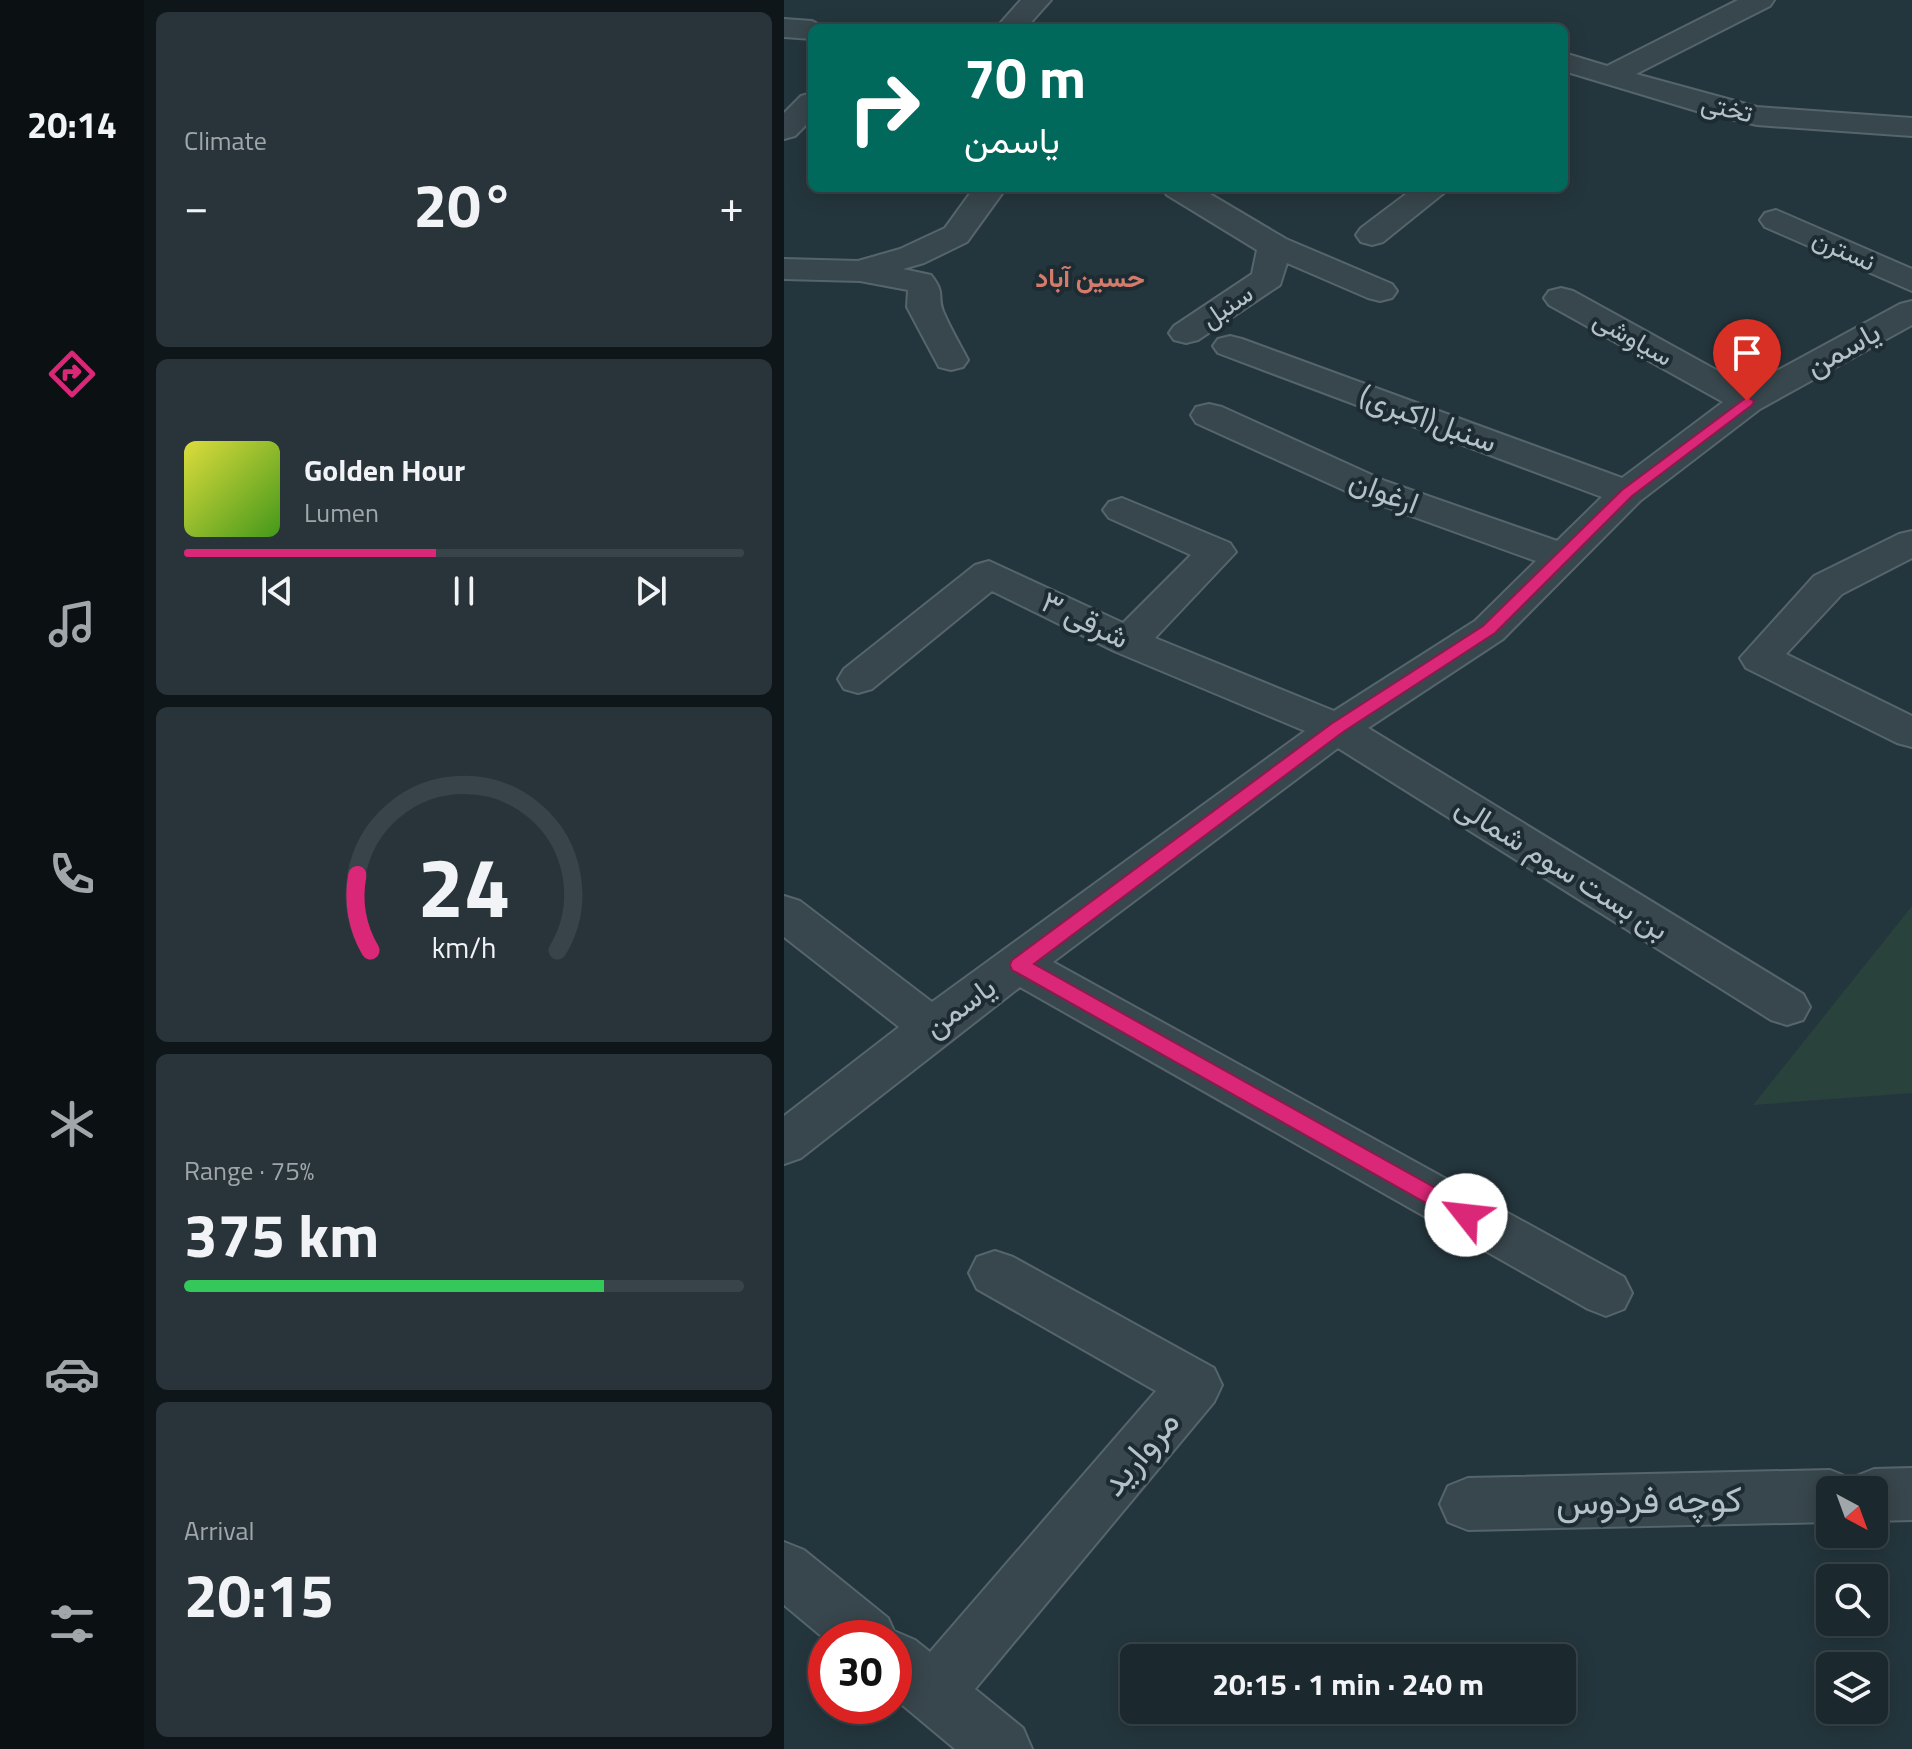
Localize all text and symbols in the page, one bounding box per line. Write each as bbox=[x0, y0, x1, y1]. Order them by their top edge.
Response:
text: 70 m bbox=[964, 35, 1086, 120]
icon: right bbox=[832, 56, 936, 160]
street label: تختی bbox=[1697, 83, 1757, 132]
text: 20:14 bbox=[27, 97, 117, 152]
text: یاسمن bbox=[964, 112, 1060, 167]
text: Climate bbox=[184, 121, 267, 160]
text: 20° bbox=[414, 159, 514, 250]
text: − bbox=[184, 172, 209, 239]
text: + bbox=[719, 172, 744, 239]
street label: نسترن bbox=[1806, 218, 1882, 281]
district label: حسین آباد bbox=[1035, 258, 1145, 297]
street label: سنبل bbox=[1193, 274, 1261, 337]
street label: سیاوشی bbox=[1586, 300, 1680, 375]
street label: یاسمن bbox=[1797, 309, 1889, 388]
pin bbox=[1713, 319, 1781, 401]
icon: arrive bbox=[1725, 331, 1769, 375]
icon: directions bbox=[44, 346, 100, 402]
street label: سنبل(اکبری) bbox=[1353, 372, 1504, 464]
text: Golden Hour bbox=[304, 447, 465, 493]
street label: ارغوان bbox=[1343, 457, 1426, 525]
text: Lumen bbox=[304, 493, 379, 532]
icon: previous bbox=[255, 569, 299, 613]
icon: pause bbox=[442, 569, 486, 613]
icon: next bbox=[629, 569, 673, 613]
street label: ۳ شرقی bbox=[1034, 578, 1137, 660]
icon: music bbox=[44, 596, 100, 652]
street label: بن بست سوم شمالی bbox=[1447, 783, 1678, 951]
text: 24 bbox=[417, 822, 511, 948]
icon: phone bbox=[44, 846, 100, 902]
text: km/h bbox=[432, 926, 496, 969]
street label: یاسمن bbox=[914, 964, 1005, 1048]
icon: climate bbox=[44, 1096, 100, 1152]
text: Range · 75% bbox=[184, 1151, 314, 1190]
position arrow bbox=[1424, 1173, 1508, 1257]
text: 375 km bbox=[184, 1189, 379, 1280]
icon: car bbox=[44, 1346, 100, 1402]
street label: مروارید bbox=[1086, 1396, 1192, 1508]
street label: کوچه فردوس bbox=[1556, 1470, 1742, 1529]
north arrow bbox=[1816, 1476, 1888, 1548]
map controls bbox=[1816, 1476, 1888, 1724]
text: Arrival bbox=[184, 1511, 255, 1550]
text: 20:15 bbox=[184, 1549, 334, 1640]
button: search bbox=[1816, 1564, 1888, 1636]
icon: filters bbox=[44, 1596, 100, 1652]
speed limit sign: 30 bbox=[808, 1620, 912, 1724]
button: layers bbox=[1816, 1652, 1888, 1724]
text: 20:15 · 1 min · 240 m bbox=[1212, 1661, 1484, 1707]

